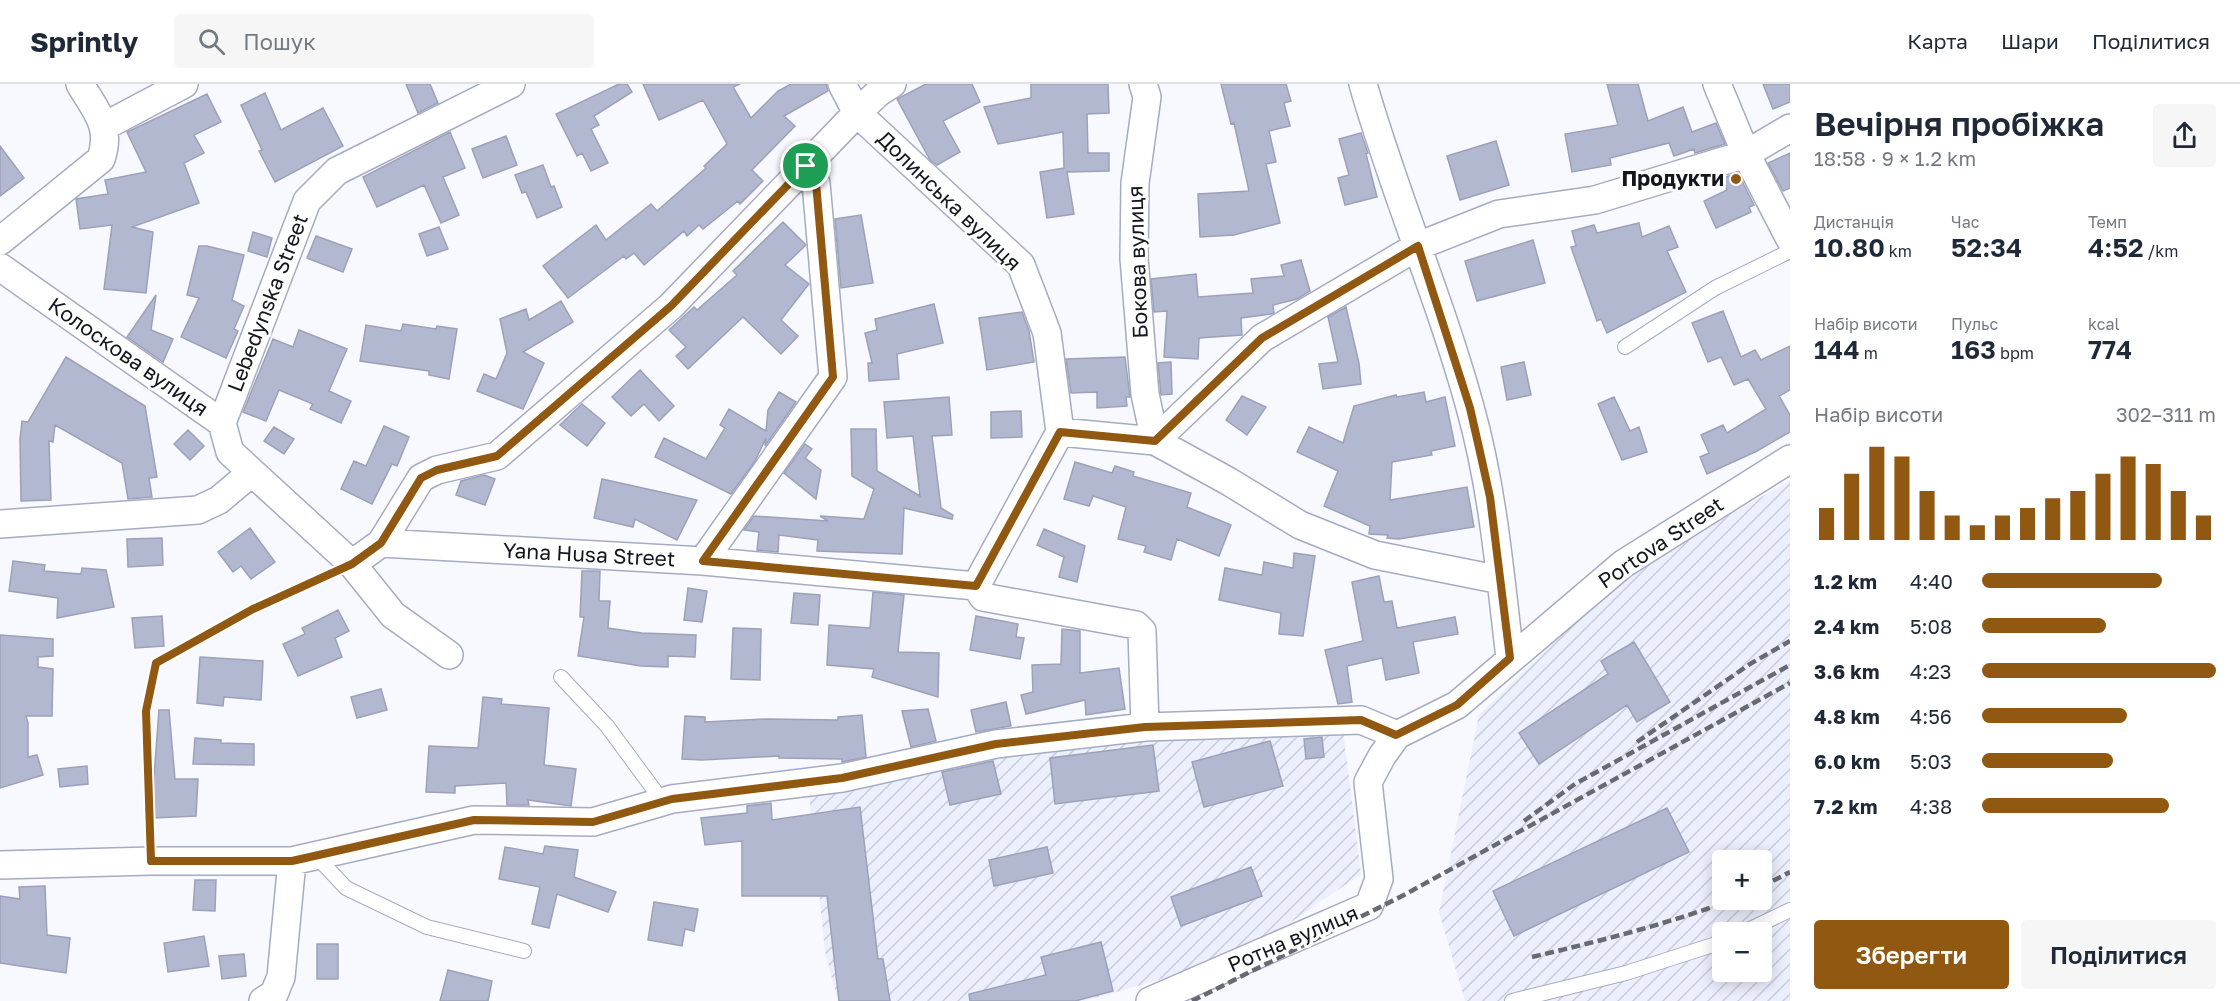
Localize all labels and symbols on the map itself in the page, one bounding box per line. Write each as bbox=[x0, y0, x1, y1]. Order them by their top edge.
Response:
street label: Долинська вулиця bbox=[872, 125, 1027, 276]
pin bbox=[780, 140, 831, 191]
place label: Продукти bbox=[1622, 165, 1724, 191]
marker: Продукти bbox=[1729, 172, 1743, 186]
street label: Бокова вулиця bbox=[1121, 185, 1153, 339]
street label: Lebedynska Street bbox=[221, 210, 313, 395]
street label: Колоскова вулиця bbox=[44, 291, 214, 421]
street label: Portova Street bbox=[1593, 491, 1728, 594]
street label: Yana Husa Street bbox=[502, 536, 676, 572]
street label: Ротна вулиця bbox=[1223, 899, 1362, 977]

